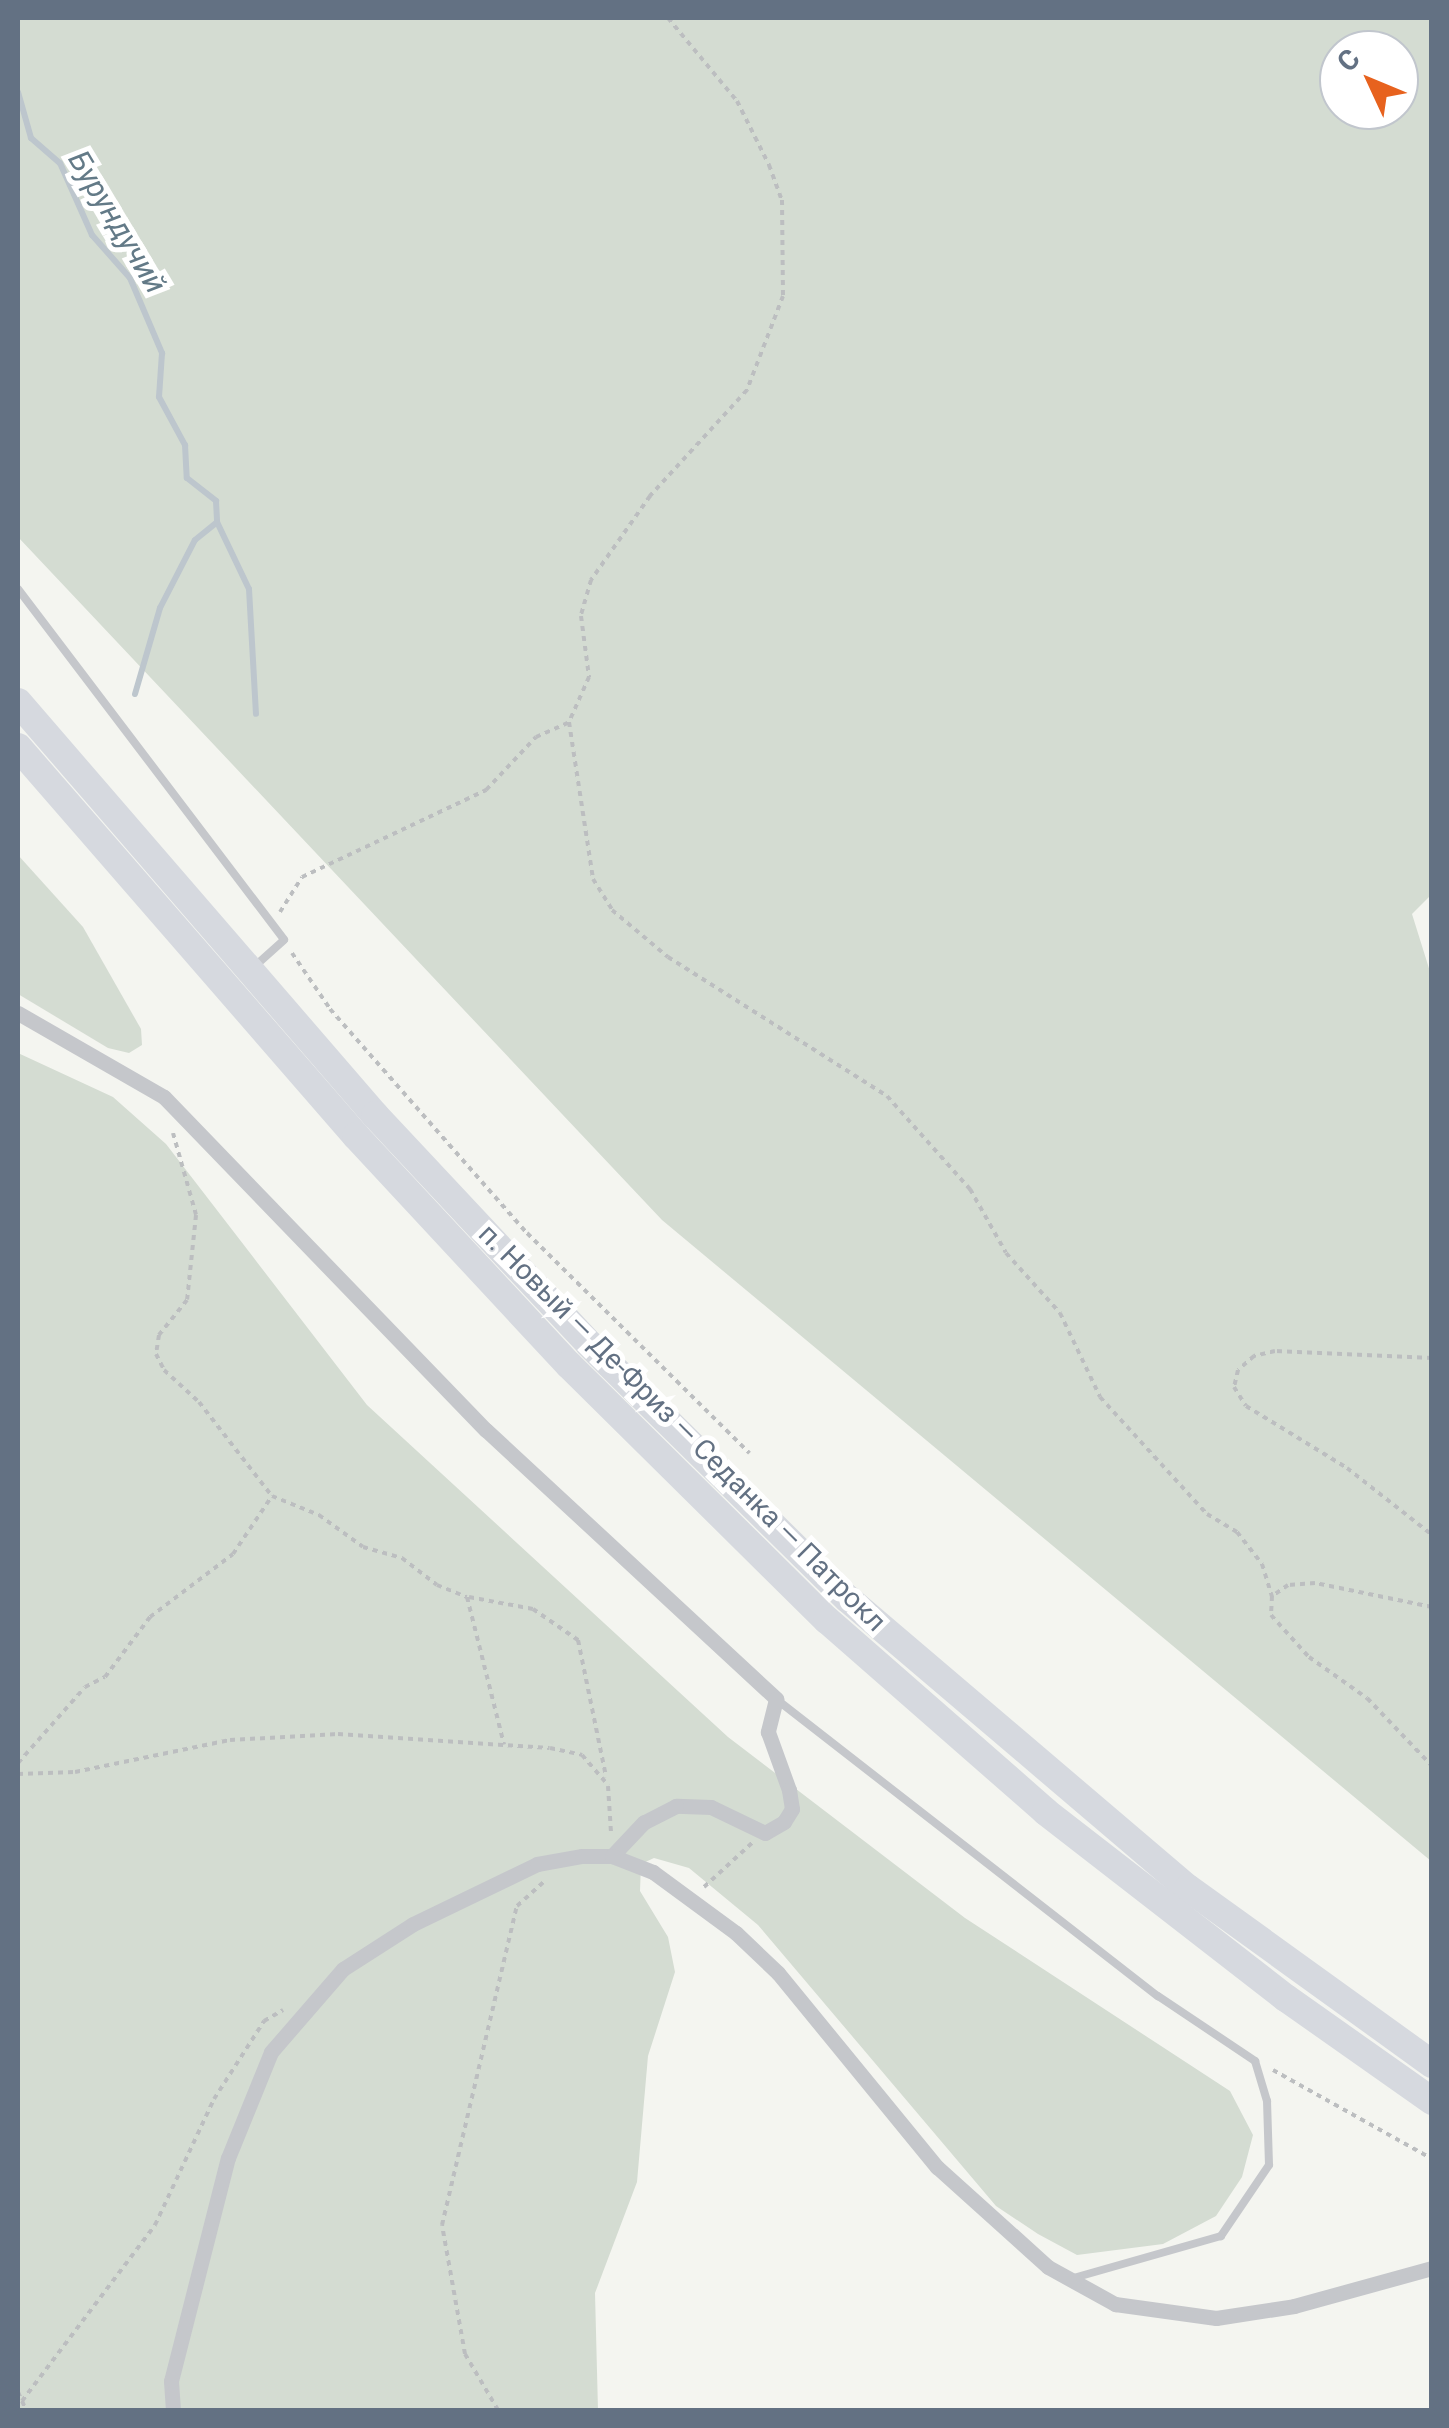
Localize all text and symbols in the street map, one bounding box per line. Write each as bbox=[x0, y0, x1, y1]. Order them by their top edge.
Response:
north arrow bbox=[1319, 30, 1419, 130]
text: С bbox=[1330, 42, 1367, 78]
water label: Бурундучий bbox=[60, 144, 174, 300]
street label: п. Новый — Де-Фриз — Седанка — Патрокл bbox=[471, 1217, 893, 1639]

